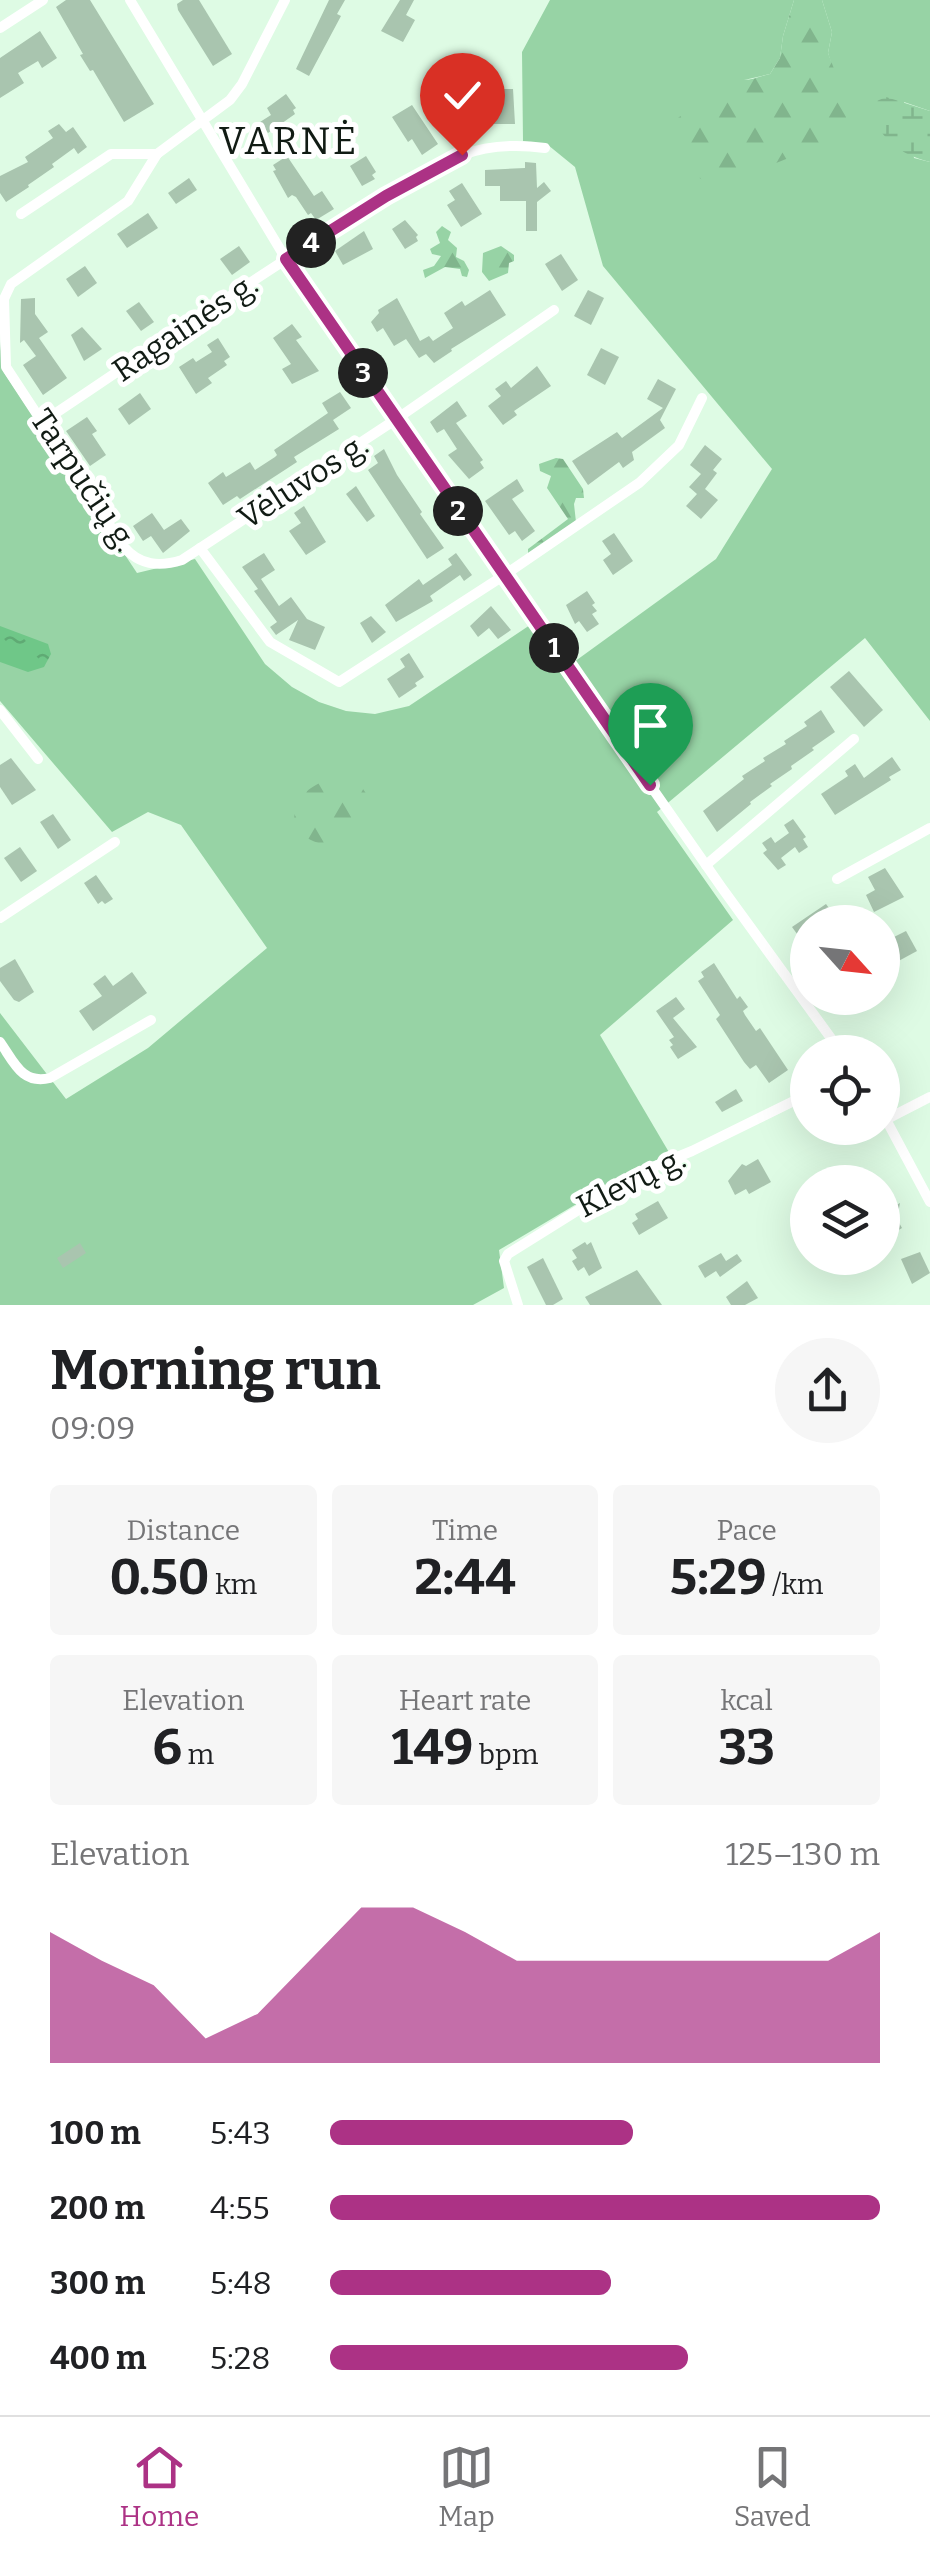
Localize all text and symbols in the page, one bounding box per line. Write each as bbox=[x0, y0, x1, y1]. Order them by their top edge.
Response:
pin bbox=[420, 53, 505, 156]
icon: check bbox=[435, 68, 490, 123]
district label: VARNĖ bbox=[219, 118, 359, 164]
pin: 4 bbox=[286, 218, 336, 268]
text: 4 bbox=[302, 226, 320, 259]
street label: Ragainės g. bbox=[105, 265, 265, 389]
pin: 3 bbox=[338, 348, 388, 398]
text: 3 bbox=[355, 356, 371, 389]
street label: Tarpučių g. bbox=[23, 402, 145, 558]
street label: Vėluvos g. bbox=[231, 425, 375, 537]
pin: 2 bbox=[433, 486, 483, 536]
text: 2 bbox=[450, 494, 466, 527]
pin: 1 bbox=[529, 623, 579, 673]
text: 1 bbox=[548, 631, 560, 664]
pin bbox=[608, 683, 693, 786]
icon: arrive bbox=[623, 698, 678, 753]
north arrow bbox=[790, 905, 900, 1015]
map controls bbox=[790, 905, 900, 1275]
button: locate bbox=[790, 1035, 900, 1145]
street label: Klevų g. bbox=[570, 1139, 692, 1225]
button: layers bbox=[790, 1165, 900, 1275]
text: Morning run bbox=[50, 1338, 381, 1404]
button: share bbox=[775, 1338, 880, 1443]
text: 09:09 bbox=[50, 1409, 135, 1447]
text: Distance bbox=[127, 1514, 240, 1547]
text: Time bbox=[432, 1514, 498, 1547]
text: Pace bbox=[716, 1514, 777, 1547]
text: 0.50 bbox=[109, 1547, 210, 1607]
text: 2:44 bbox=[414, 1547, 516, 1607]
text: 5:29 bbox=[670, 1547, 767, 1607]
text: km bbox=[210, 1568, 257, 1601]
text: /km bbox=[767, 1568, 823, 1601]
text: Elevation bbox=[122, 1684, 244, 1717]
text: Heart rate bbox=[399, 1684, 531, 1717]
text: kcal bbox=[721, 1684, 773, 1717]
text: 6 bbox=[152, 1717, 182, 1777]
text: 149 bbox=[392, 1717, 473, 1777]
text: 33 bbox=[718, 1717, 775, 1777]
text: m bbox=[182, 1738, 214, 1771]
text: bpm bbox=[473, 1738, 538, 1771]
text: Elevation bbox=[50, 1835, 190, 1873]
text: 125–130 m bbox=[725, 1835, 880, 1873]
text: 100 m bbox=[50, 2114, 141, 2152]
text: 5:43 bbox=[210, 2114, 271, 2152]
text: 200 m bbox=[50, 2189, 145, 2227]
text: 4:55 bbox=[210, 2189, 270, 2227]
text: 300 m bbox=[50, 2264, 145, 2302]
text: 5:48 bbox=[210, 2264, 272, 2302]
text: 400 m bbox=[50, 2339, 146, 2377]
text: 5:28 bbox=[210, 2339, 270, 2377]
tab: Home bbox=[119, 2440, 199, 2533]
tab: Map bbox=[438, 2440, 495, 2533]
tab: Saved bbox=[734, 2440, 811, 2533]

